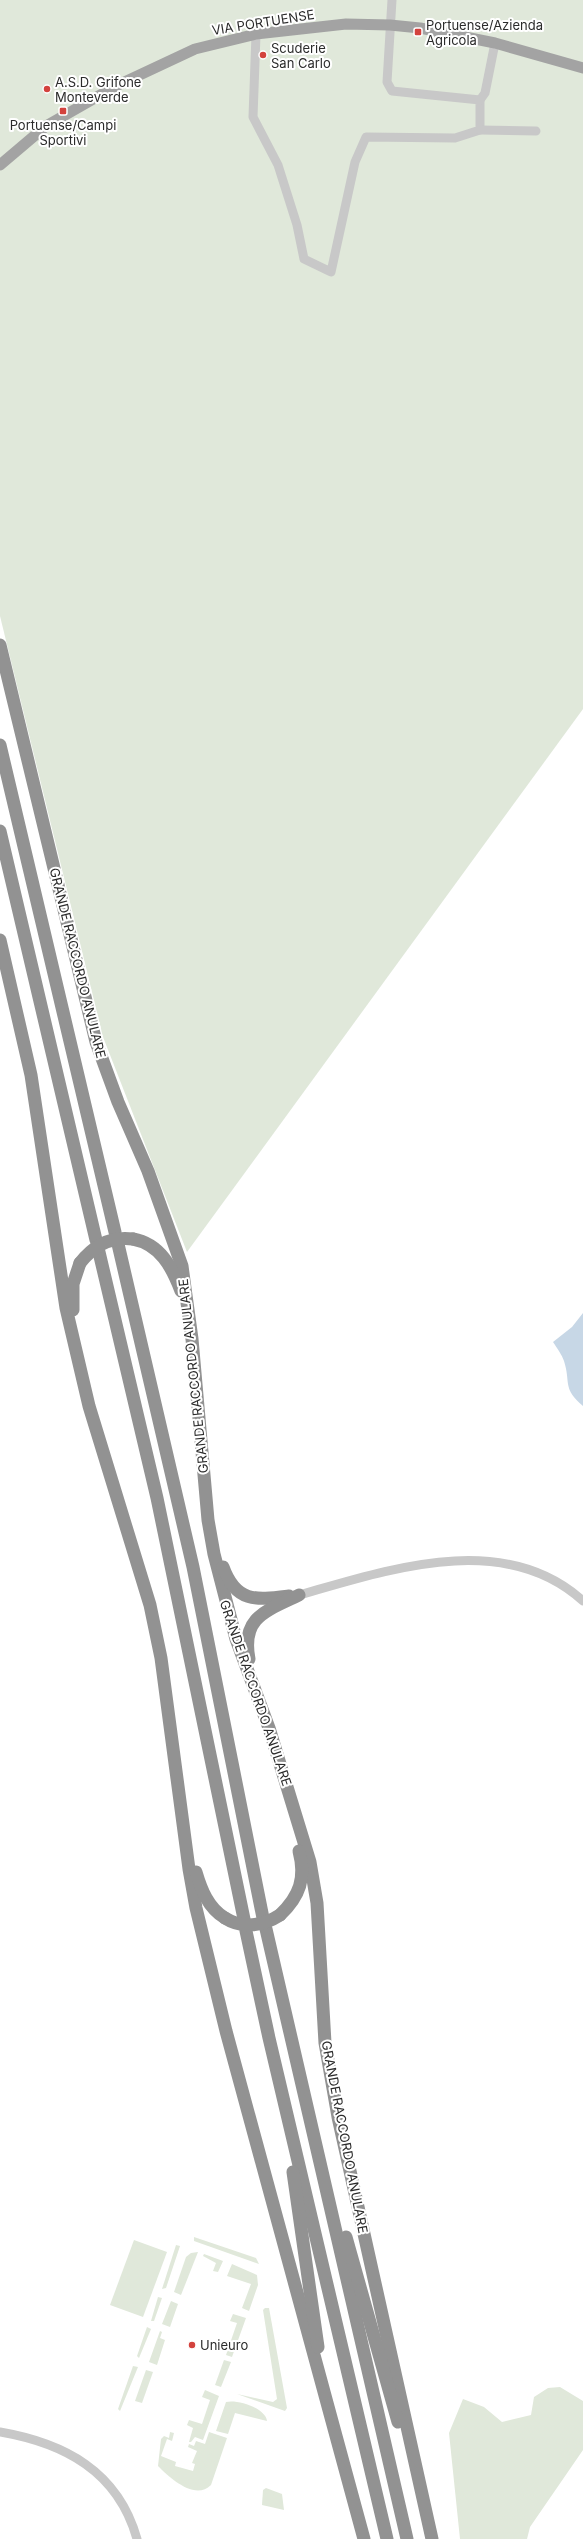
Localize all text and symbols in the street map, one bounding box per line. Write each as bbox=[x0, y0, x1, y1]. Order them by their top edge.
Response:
street label: VIA PORTUENSE bbox=[211, 6, 315, 38]
place label: Portuense/Azienda Agricola bbox=[426, 17, 543, 48]
marker: Portuense/Azienda Agricola bbox=[413, 27, 423, 37]
place label: Scuderie San Carlo bbox=[271, 40, 331, 71]
marker: Scuderie San Carlo bbox=[258, 50, 268, 60]
place label: A.S.D. Grifone Monteverde bbox=[55, 74, 141, 105]
marker: A.S.D. Grifone Monteverde bbox=[42, 84, 52, 94]
marker: Portuense/Campi Sportivi bbox=[58, 106, 68, 116]
place label: Portuense/Campi Sportivi bbox=[10, 117, 116, 148]
street label: GRANDE RACCORDO ANULARE bbox=[47, 866, 109, 1060]
street label: GRANDE RACCORDO ANULARE bbox=[175, 1278, 211, 1474]
street label: GRANDE RACCORDO ANULARE bbox=[217, 1598, 295, 1788]
street label: GRANDE RACCORDO ANULARE bbox=[318, 2039, 372, 2235]
place label: Unieuro bbox=[200, 2337, 248, 2353]
marker: Unieuro bbox=[187, 2340, 197, 2350]

